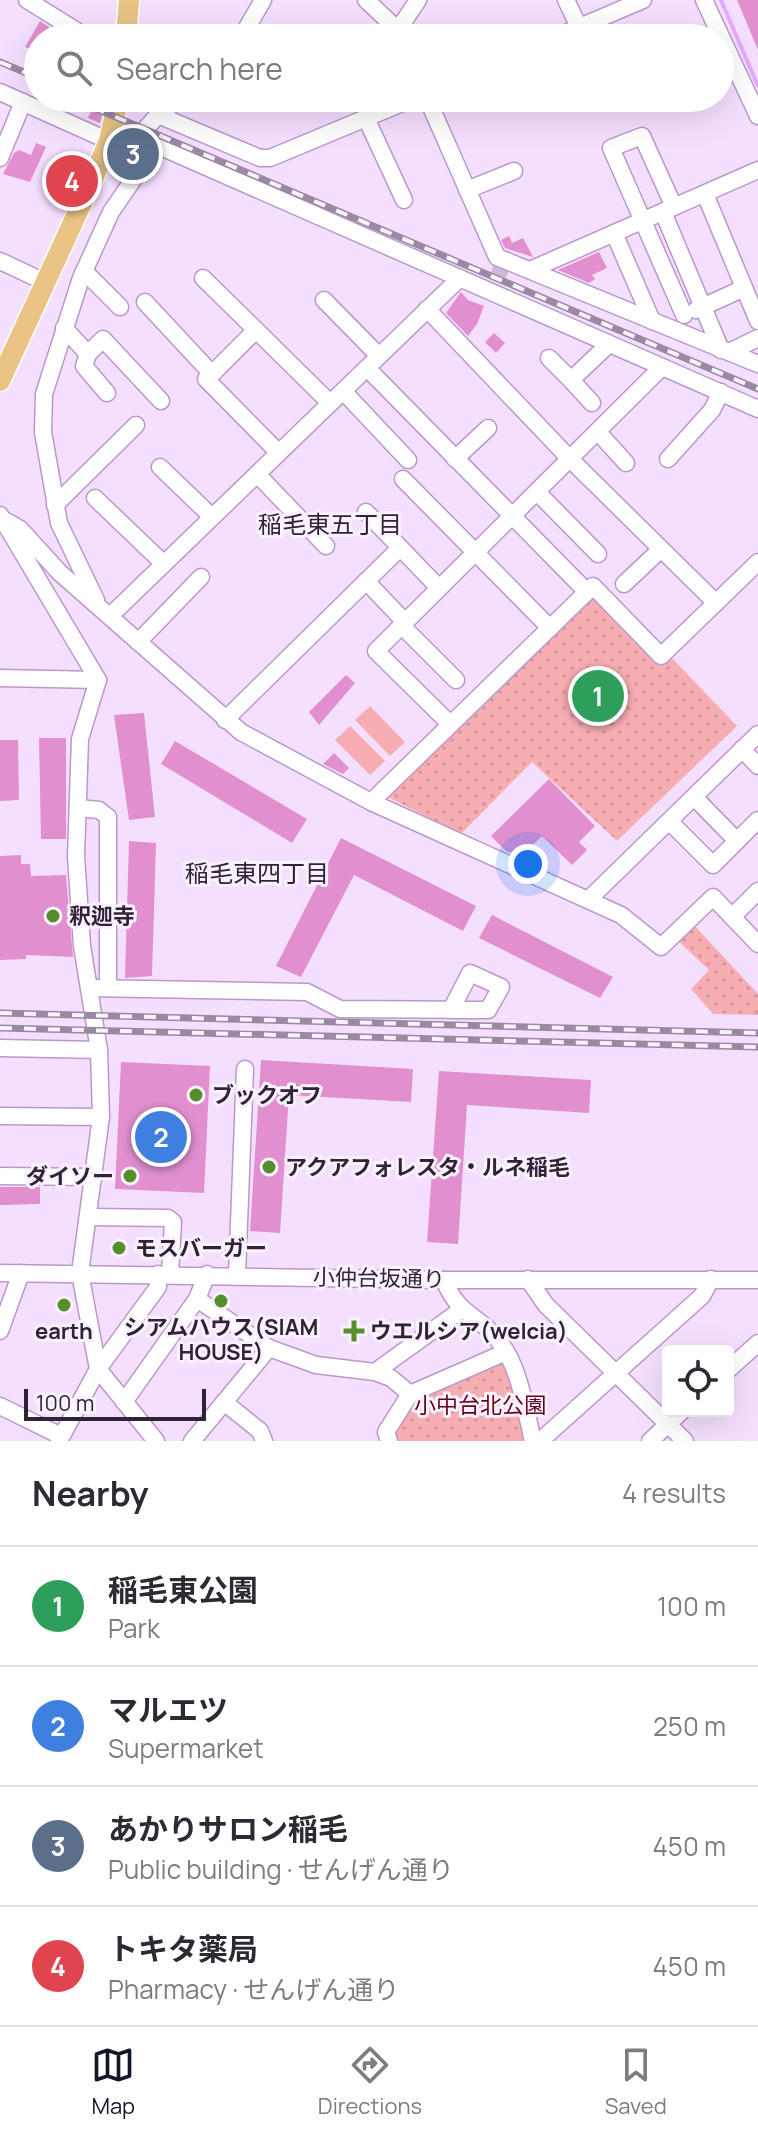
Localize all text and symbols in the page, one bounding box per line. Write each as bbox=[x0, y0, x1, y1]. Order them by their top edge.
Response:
search box bbox=[24, 24, 734, 112]
icon: search bbox=[52, 46, 96, 90]
text: Search here bbox=[116, 48, 283, 89]
pin: 3 bbox=[107, 124, 159, 184]
pin: 4 bbox=[46, 151, 98, 211]
district label: 稲毛東五丁目 bbox=[258, 507, 402, 540]
pin: 1 bbox=[572, 666, 624, 726]
your location bbox=[508, 844, 548, 884]
district label: 稲毛東四丁目 bbox=[185, 856, 329, 889]
place label: 釈迦寺 bbox=[69, 901, 135, 931]
marker: 釈迦寺 bbox=[44, 907, 62, 925]
place label: ブックオフ bbox=[212, 1080, 322, 1110]
marker: ブックオフ bbox=[187, 1086, 205, 1104]
pin: 2 bbox=[135, 1107, 187, 1167]
place label: アクアフォレスタ・ルネ稲毛 bbox=[285, 1152, 570, 1182]
marker: アクアフォレスタ・ルネ稲毛 bbox=[260, 1158, 278, 1176]
place label: ダイソー bbox=[26, 1161, 114, 1191]
marker: ダイソー bbox=[121, 1167, 139, 1185]
place label: モスバーガー bbox=[135, 1233, 267, 1263]
marker: モスバーガー bbox=[110, 1239, 128, 1257]
street label: 小仲台坂通り bbox=[313, 1262, 445, 1294]
marker: シアムハウス(SIAM HOUSE) bbox=[212, 1292, 230, 1310]
marker: earth bbox=[55, 1296, 73, 1314]
place label: シアムハウス(SIAM HOUSE) bbox=[124, 1312, 318, 1367]
place label: earth bbox=[35, 1316, 93, 1346]
place label: ウエルシア(welcia) bbox=[370, 1316, 568, 1346]
marker: ウエルシア(welcia) bbox=[345, 1322, 363, 1340]
map controls bbox=[662, 1345, 734, 1417]
button: locate bbox=[662, 1345, 734, 1417]
scale bar bbox=[24, 1385, 206, 1421]
text: 100 m bbox=[36, 1388, 94, 1418]
park label: 小中台北公園 bbox=[414, 1390, 546, 1420]
text: Nearby bbox=[32, 1470, 148, 1516]
text: 4 results bbox=[622, 1475, 726, 1511]
text: 稲毛東公園 bbox=[108, 1569, 258, 1610]
text: 1 bbox=[52, 1588, 64, 1624]
text: 100 m bbox=[657, 1588, 726, 1624]
text: Park bbox=[108, 1610, 160, 1646]
text: マルエツ bbox=[108, 1689, 228, 1730]
text: 2 bbox=[50, 1708, 66, 1744]
text: 250 m bbox=[653, 1708, 726, 1744]
text: Supermarket bbox=[108, 1730, 264, 1766]
text: あかりサロン稲毛 bbox=[108, 1808, 348, 1849]
text: 3 bbox=[50, 1828, 66, 1864]
text: 450 m bbox=[653, 1828, 726, 1864]
text: Public building · せんげん通り bbox=[108, 1851, 454, 1887]
text: トキタ薬局 bbox=[108, 1928, 258, 1969]
text: 4 bbox=[50, 1948, 66, 1984]
text: 450 m bbox=[653, 1948, 726, 1984]
text: Pharmacy · せんげん通り bbox=[108, 1971, 399, 2007]
tab: Map bbox=[91, 2043, 135, 2121]
tab: Directions bbox=[318, 2043, 422, 2121]
tab: Saved bbox=[605, 2043, 667, 2121]

